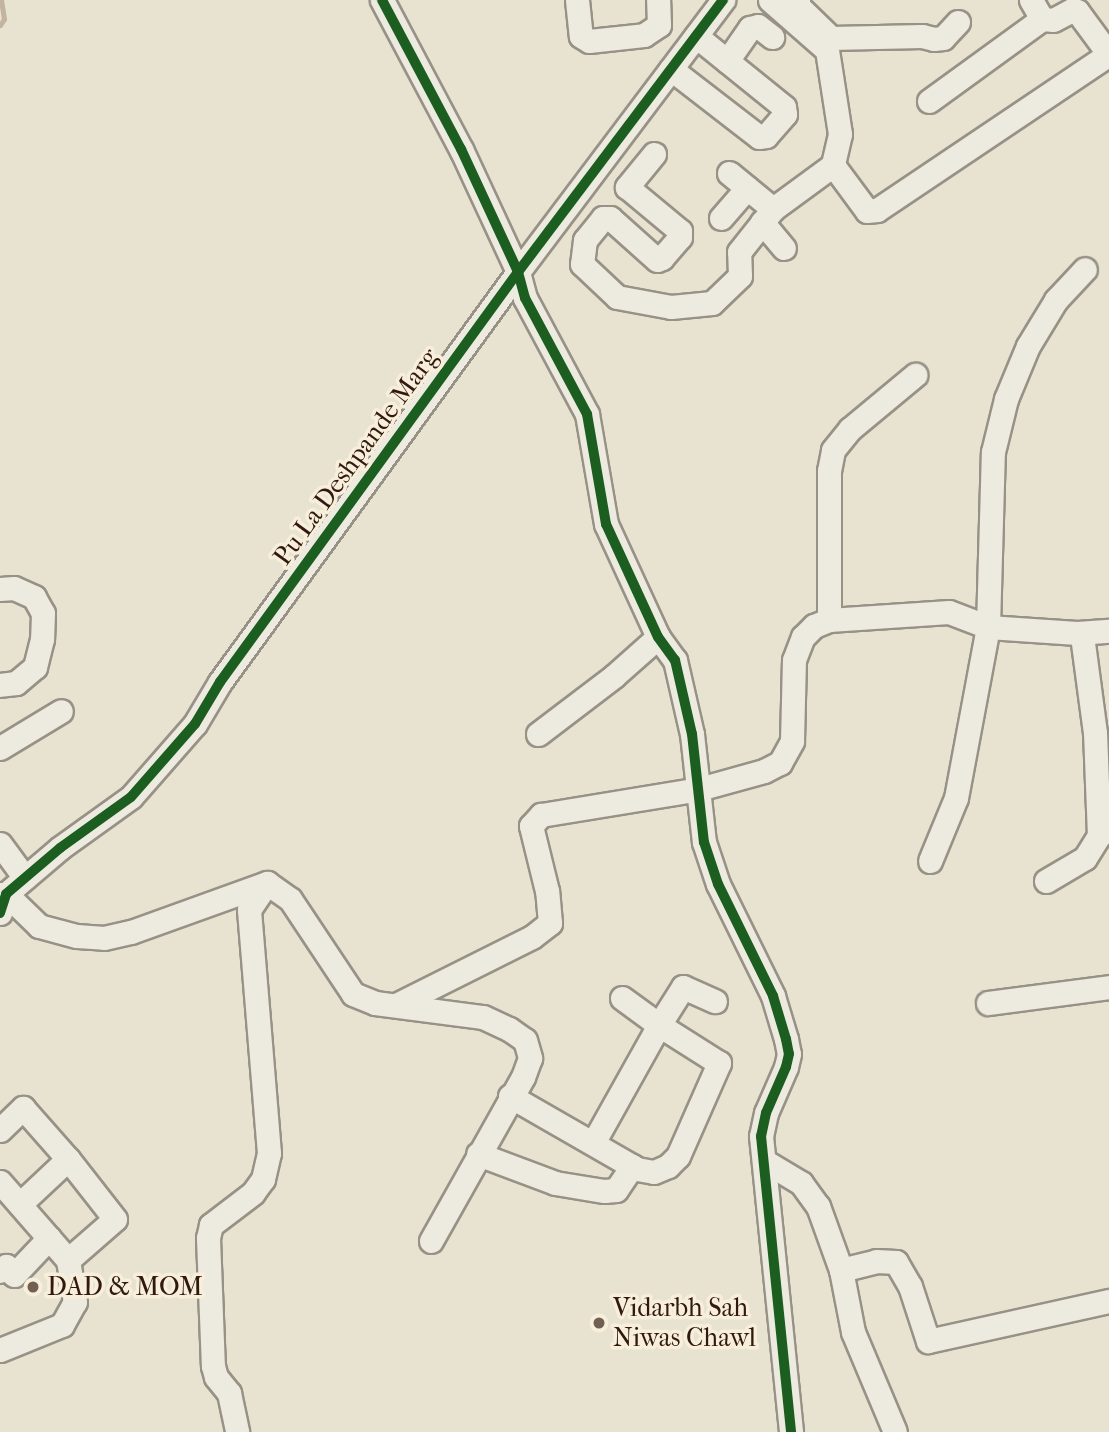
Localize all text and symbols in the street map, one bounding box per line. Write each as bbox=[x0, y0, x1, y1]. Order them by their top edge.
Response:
street label: Pu La Deshpande Marg bbox=[267, 342, 445, 572]
place label: DAD & MOM bbox=[47, 1271, 203, 1303]
marker: DAD & MOM bbox=[25, 1279, 41, 1295]
place label: Vidarbh Sah Niwas Chawl bbox=[613, 1292, 756, 1354]
marker: Vidarbh Sah Niwas Chawl bbox=[591, 1315, 607, 1331]

